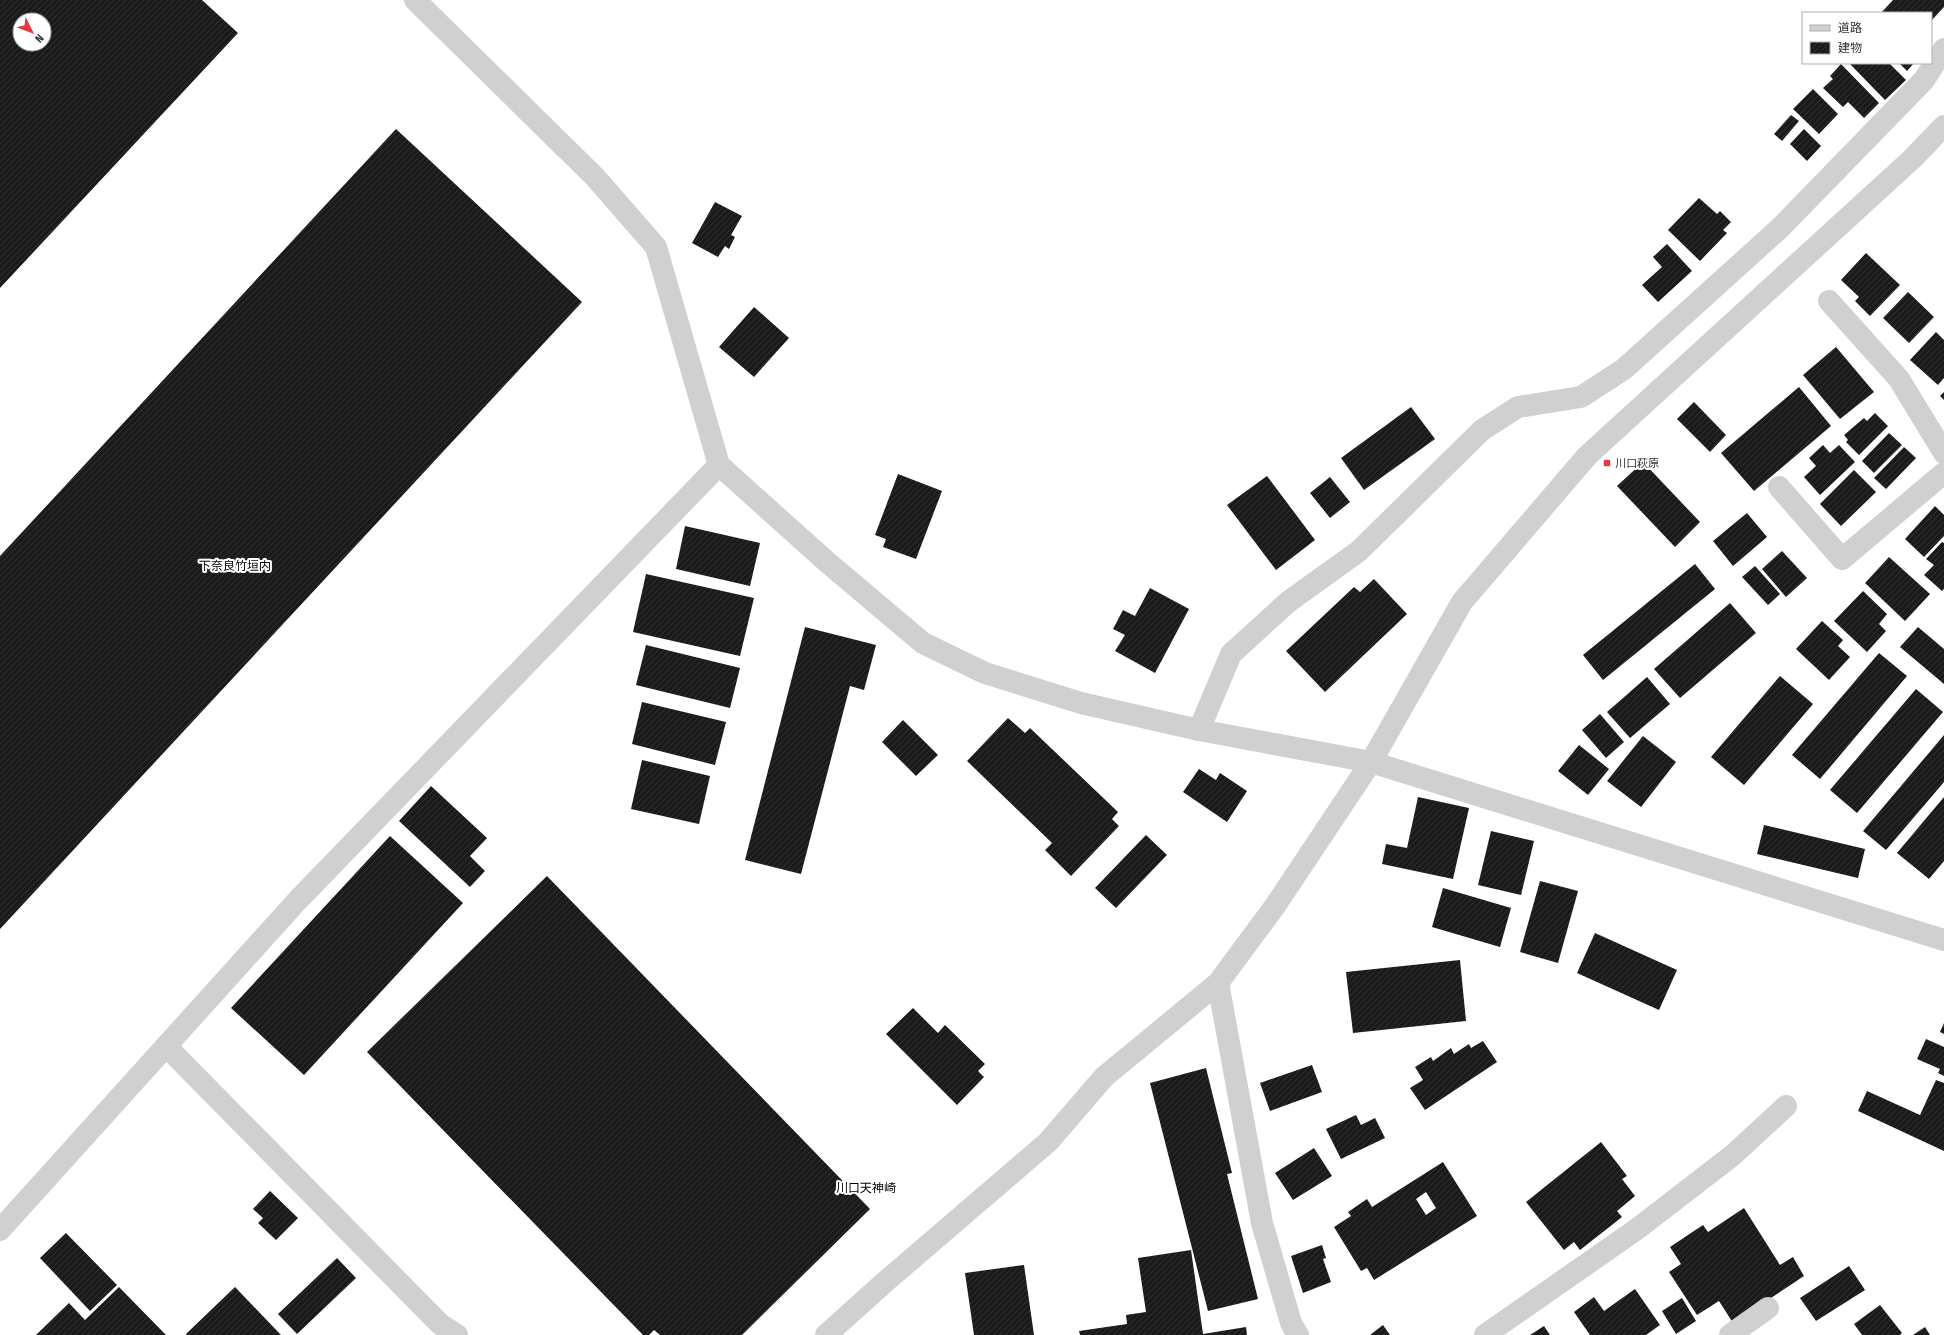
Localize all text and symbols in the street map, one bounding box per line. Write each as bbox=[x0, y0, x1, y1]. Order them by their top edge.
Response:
north arrow bbox=[12, 12, 52, 52]
legend bbox=[1802, 12, 1932, 64]
text: 道路 bbox=[1838, 21, 1862, 35]
text: N bbox=[32, 32, 46, 45]
text: 建物 bbox=[1838, 41, 1862, 55]
place label: 川口萩原 bbox=[1615, 457, 1659, 470]
marker: 川口萩原 bbox=[1602, 458, 1612, 468]
district label: 下奈良竹垣内 bbox=[199, 559, 271, 573]
district label: 川口天神崎 bbox=[836, 1181, 896, 1195]

